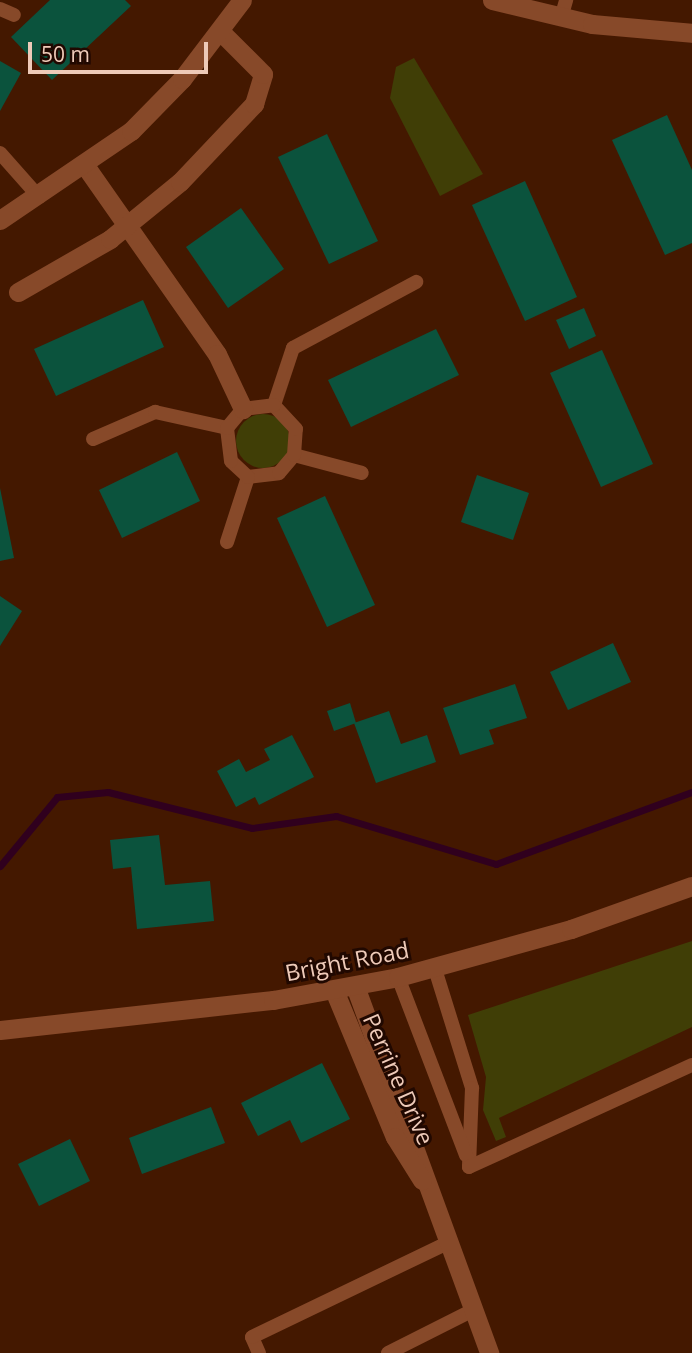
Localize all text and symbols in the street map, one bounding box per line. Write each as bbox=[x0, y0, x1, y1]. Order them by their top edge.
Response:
scale bar bbox=[32, 28, 212, 72]
text: 50 m bbox=[41, 40, 90, 68]
street label: Bright Road bbox=[283, 935, 411, 987]
street label: Perrine Drive bbox=[358, 1009, 440, 1149]

